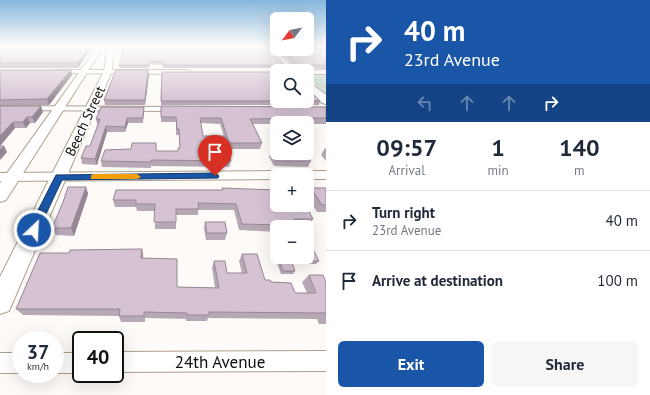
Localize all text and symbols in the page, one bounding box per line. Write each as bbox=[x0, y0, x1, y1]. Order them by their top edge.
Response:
north arrow bbox=[270, 12, 314, 56]
map controls bbox=[270, 12, 314, 264]
text: 40 m bbox=[404, 12, 465, 49]
icon: right bbox=[338, 16, 390, 68]
text: 23rd Avenue bbox=[404, 48, 500, 71]
button: search bbox=[270, 64, 314, 108]
street label: Beech Street bbox=[61, 83, 109, 159]
icon: left bbox=[414, 92, 436, 114]
icon: ahead bbox=[456, 92, 478, 114]
icon: ahead bbox=[498, 92, 520, 114]
icon: right bbox=[540, 92, 562, 114]
button: layers bbox=[270, 116, 314, 160]
text: 09:57 bbox=[376, 132, 437, 163]
text: 1 bbox=[491, 132, 505, 163]
text: 140 bbox=[559, 132, 600, 163]
pin bbox=[198, 135, 232, 176]
icon: arrive bbox=[204, 141, 226, 163]
text: Arrival bbox=[389, 162, 425, 179]
text: min bbox=[487, 162, 509, 179]
text: m bbox=[574, 162, 585, 179]
button: + bbox=[270, 168, 314, 212]
text: Turn right bbox=[372, 203, 435, 222]
position arrow bbox=[13, 209, 55, 251]
icon: right bbox=[338, 210, 360, 232]
text: 40 m bbox=[605, 211, 638, 230]
button: − bbox=[270, 220, 314, 264]
text: 23rd Avenue bbox=[372, 222, 441, 239]
icon: arrive bbox=[338, 270, 360, 292]
text: Arrive at destination bbox=[372, 271, 503, 290]
text: 100 m bbox=[597, 271, 638, 290]
speed limit sign: 40 bbox=[72, 331, 124, 383]
text: 37 bbox=[27, 339, 49, 365]
button: Exit bbox=[338, 341, 484, 387]
button: Share bbox=[492, 341, 638, 387]
street label: 24th Avenue bbox=[175, 351, 265, 373]
text: km/h bbox=[27, 360, 49, 373]

